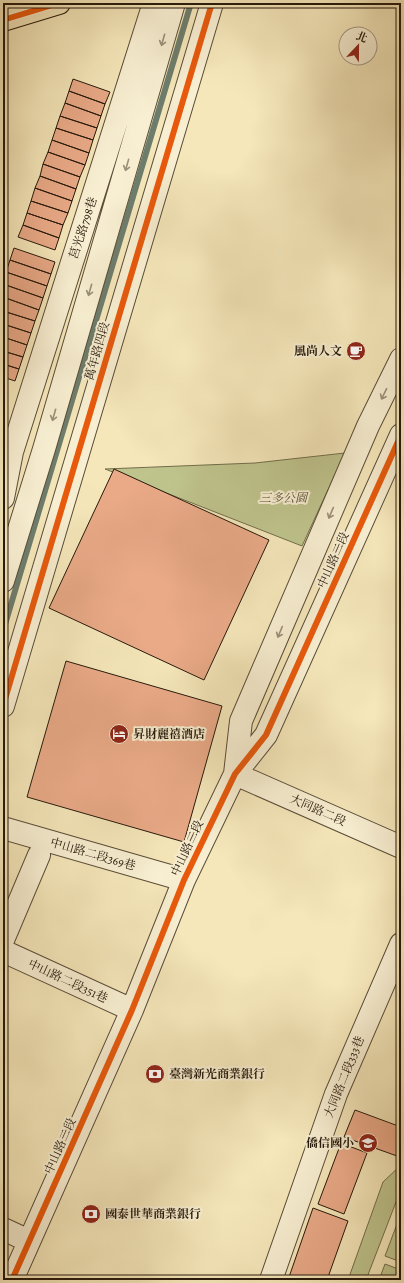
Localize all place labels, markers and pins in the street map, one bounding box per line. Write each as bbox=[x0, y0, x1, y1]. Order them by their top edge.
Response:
cafe icon: 風尚人文 bbox=[345, 340, 367, 362]
place label: 風尚人文 bbox=[294, 343, 342, 359]
hotel icon: 昇財麗禧酒店 bbox=[108, 723, 130, 745]
place label: 昇財麗禧酒店 bbox=[133, 726, 205, 742]
bank icon: 臺灣新光商業銀行 bbox=[144, 1063, 166, 1085]
place label: 臺灣新光商業銀行 bbox=[169, 1066, 265, 1082]
school or university icon: 僑信國小 bbox=[357, 1132, 379, 1154]
place label: 僑信國小 bbox=[306, 1135, 354, 1151]
bank icon: 國泰世華商業銀行 bbox=[80, 1203, 102, 1225]
place label: 國泰世華商業銀行 bbox=[105, 1206, 201, 1222]

